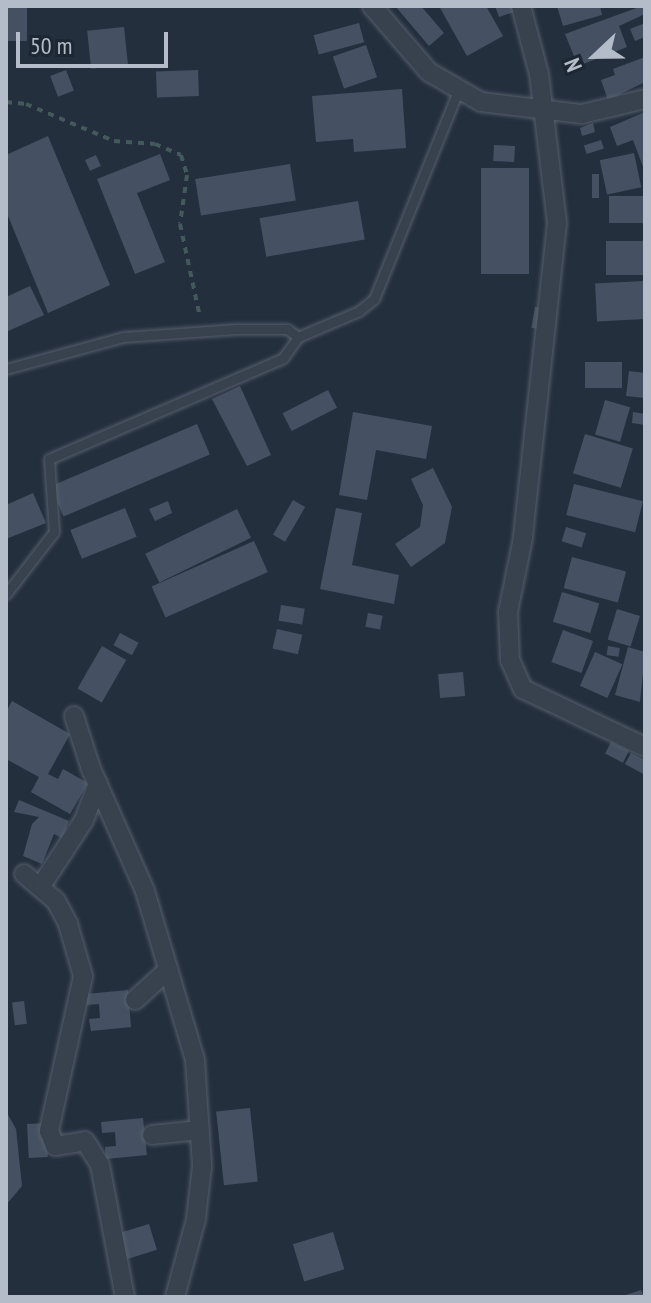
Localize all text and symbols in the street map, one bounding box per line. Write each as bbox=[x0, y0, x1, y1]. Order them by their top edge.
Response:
scale bar bbox=[20, 16, 172, 66]
north arrow bbox=[555, 16, 635, 96]
text: 50 m bbox=[30, 30, 72, 61]
text: N bbox=[558, 54, 588, 76]

